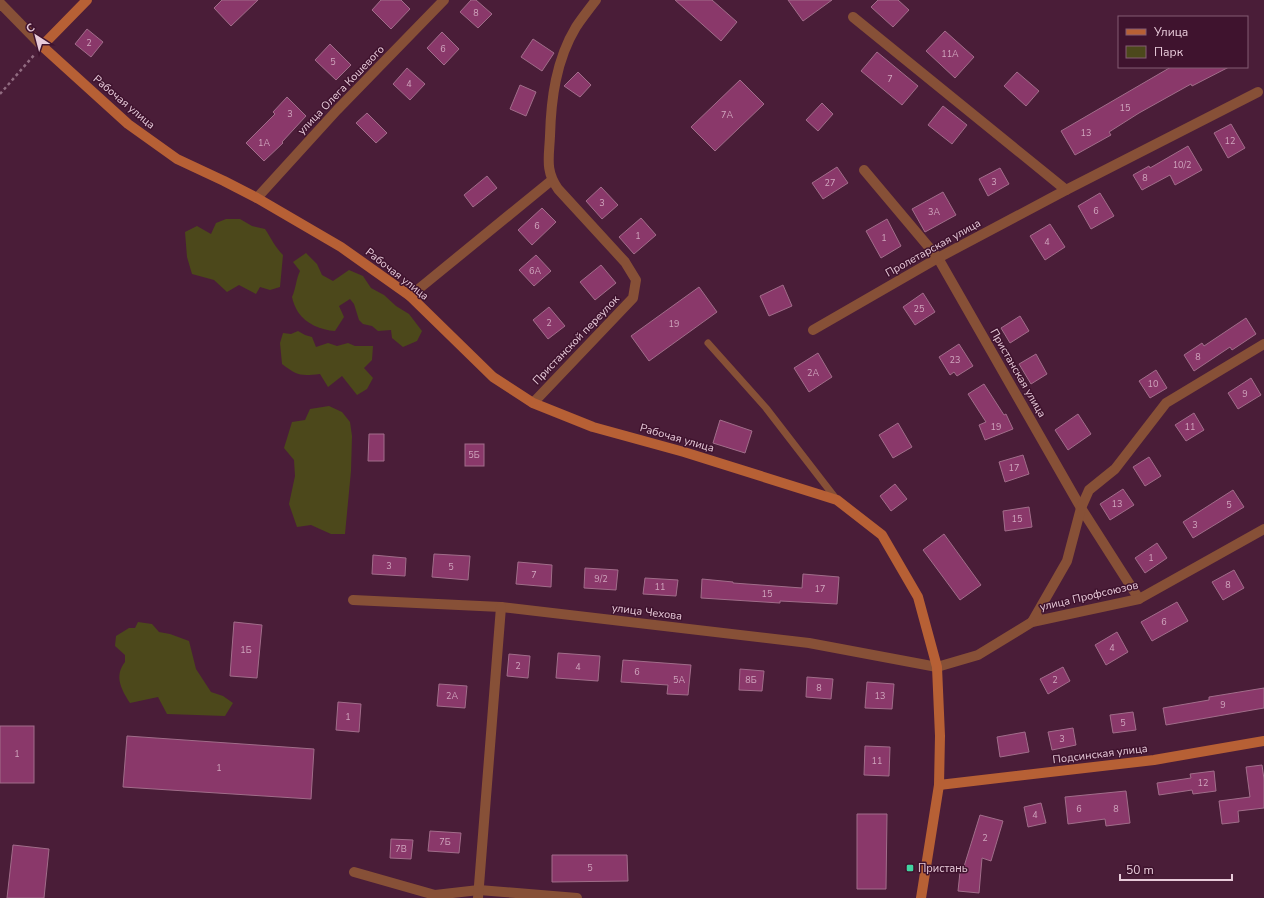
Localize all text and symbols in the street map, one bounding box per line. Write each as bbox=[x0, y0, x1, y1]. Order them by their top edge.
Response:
house number: 8 bbox=[473, 7, 479, 19]
north arrow bbox=[16, 16, 56, 56]
legend bbox=[1118, 16, 1248, 68]
text: С bbox=[23, 20, 38, 37]
text: Улица bbox=[1153, 24, 1188, 40]
house number: 2 bbox=[86, 37, 92, 49]
street label: улица Олега Кошевого bbox=[294, 42, 388, 138]
house number: 6 bbox=[440, 43, 446, 55]
text: Парк bbox=[1154, 44, 1184, 60]
house number: 11А bbox=[941, 48, 959, 60]
house number: 5 bbox=[330, 56, 336, 68]
street label: Рабочая улица bbox=[90, 72, 158, 132]
house number: 7 bbox=[887, 73, 893, 85]
house number: 4 bbox=[406, 78, 412, 90]
house number: 15 bbox=[1120, 102, 1130, 114]
house number: 3 bbox=[287, 108, 293, 120]
house number: 7А bbox=[721, 109, 733, 121]
house number: 13 bbox=[1081, 127, 1091, 139]
house number: 12 bbox=[1225, 135, 1235, 147]
house number: 1А bbox=[258, 137, 270, 149]
house number: 10/2 bbox=[1173, 159, 1191, 171]
house number: 8 bbox=[1142, 172, 1148, 184]
house number: 3 bbox=[991, 176, 997, 188]
house number: 27 bbox=[825, 177, 835, 189]
house number: 3 bbox=[599, 197, 605, 209]
house number: 6 bbox=[1093, 205, 1099, 217]
house number: 3А bbox=[928, 206, 940, 218]
street label: Пролетарская улица bbox=[883, 215, 983, 280]
house number: 6 bbox=[534, 220, 540, 232]
house number: 1 bbox=[635, 230, 641, 242]
house number: 1 bbox=[881, 232, 887, 244]
house number: 4 bbox=[1044, 236, 1050, 248]
street label: Рабочая улица bbox=[362, 244, 432, 304]
house number: 6А bbox=[529, 265, 541, 277]
street label: Пристанской переулок bbox=[529, 292, 623, 388]
house number: 25 bbox=[914, 303, 924, 315]
house number: 2 bbox=[546, 317, 552, 329]
house number: 19 bbox=[669, 318, 679, 330]
street label: Пристанская улица bbox=[986, 326, 1050, 420]
house number: 8 bbox=[1195, 351, 1201, 363]
house number: 23 bbox=[950, 354, 960, 366]
house number: 2А bbox=[807, 367, 819, 379]
house number: 10 bbox=[1148, 378, 1158, 390]
house number: 9 bbox=[1242, 388, 1248, 400]
street label: Рабочая улица bbox=[638, 420, 716, 456]
house number: 19 bbox=[991, 421, 1001, 433]
house number: 11 bbox=[1185, 421, 1195, 433]
house number: 5Б bbox=[468, 449, 480, 461]
house number: 17 bbox=[1009, 462, 1019, 474]
house number: 13 bbox=[1112, 498, 1122, 510]
house number: 5 bbox=[1226, 499, 1232, 511]
house number: 15 bbox=[1012, 513, 1022, 525]
house number: 3 bbox=[1192, 519, 1198, 531]
house number: 1 bbox=[1148, 552, 1154, 564]
house number: 3 bbox=[386, 560, 392, 572]
house number: 5 bbox=[448, 561, 454, 573]
house number: 7 bbox=[531, 569, 537, 581]
house number: 9/2 bbox=[594, 573, 608, 585]
street label: улица Профсоюзов bbox=[1038, 577, 1140, 615]
house number: 8 bbox=[1225, 579, 1231, 591]
house number: 11 bbox=[655, 581, 665, 593]
house number: 17 bbox=[815, 583, 825, 595]
house number: 15 bbox=[762, 588, 772, 600]
street label: улица Чехова bbox=[611, 600, 683, 624]
house number: 6 bbox=[1161, 616, 1167, 628]
house number: 4 bbox=[1109, 642, 1115, 654]
house number: 1Б bbox=[240, 644, 252, 656]
house number: 2 bbox=[515, 660, 521, 672]
house number: 4 bbox=[575, 661, 581, 673]
house number: 6 bbox=[634, 666, 640, 678]
house number: 5А bbox=[673, 674, 685, 686]
house number: 8Б bbox=[745, 674, 757, 686]
house number: 2 bbox=[1052, 674, 1058, 686]
house number: 8 bbox=[816, 682, 822, 694]
house number: 2А bbox=[446, 690, 458, 702]
house number: 13 bbox=[875, 690, 885, 702]
house number: 9 bbox=[1220, 699, 1226, 711]
house number: 1 bbox=[345, 711, 351, 723]
house number: 5 bbox=[1120, 717, 1126, 729]
house number: 3 bbox=[1059, 733, 1065, 745]
street label: Подсинская улица bbox=[1052, 741, 1148, 767]
house number: 1 bbox=[14, 748, 20, 760]
house number: 11 bbox=[872, 755, 882, 767]
house number: 1 bbox=[216, 762, 222, 774]
house number: 12 bbox=[1198, 777, 1208, 789]
house number: 6 bbox=[1076, 803, 1082, 815]
house number: 8 bbox=[1113, 803, 1119, 815]
house number: 4 bbox=[1032, 809, 1038, 821]
house number: 2 bbox=[982, 832, 988, 844]
house number: 7Б bbox=[439, 836, 451, 848]
house number: 7В bbox=[395, 843, 407, 855]
scale bar bbox=[1120, 856, 1232, 882]
place label: Пристань bbox=[918, 861, 968, 876]
house number: 5 bbox=[587, 862, 593, 874]
text: 50 m bbox=[1126, 862, 1154, 878]
marker: Пристань bbox=[905, 863, 915, 873]

